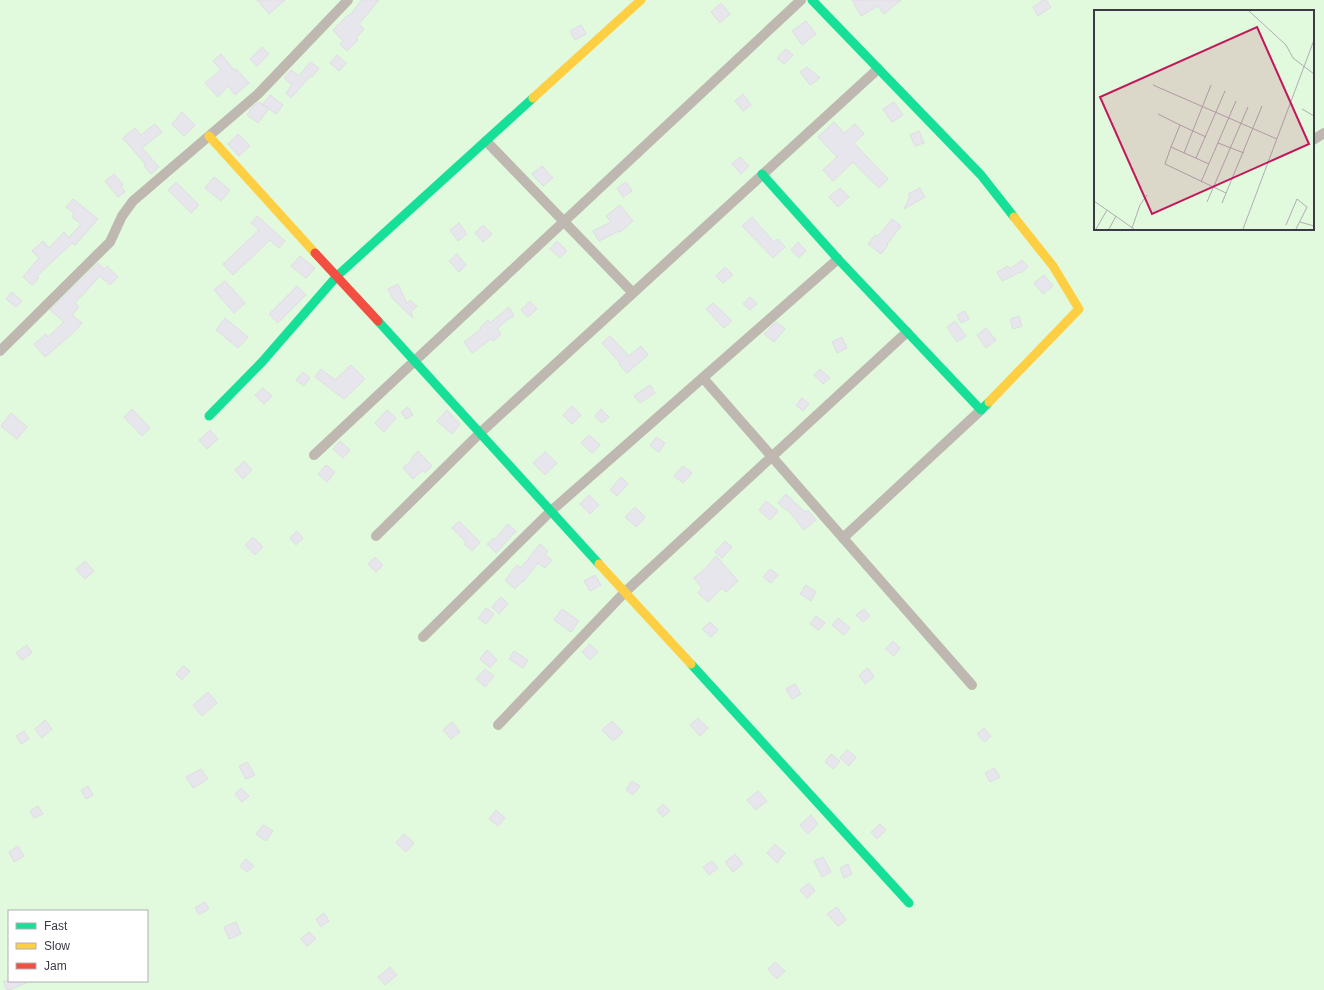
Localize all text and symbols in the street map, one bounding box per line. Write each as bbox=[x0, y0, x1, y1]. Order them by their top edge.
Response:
inset map bbox=[1094, 10, 1314, 230]
legend bbox=[8, 910, 148, 982]
text: Fast bbox=[44, 919, 68, 933]
text: Slow bbox=[44, 939, 70, 953]
text: Jam bbox=[44, 959, 67, 973]

